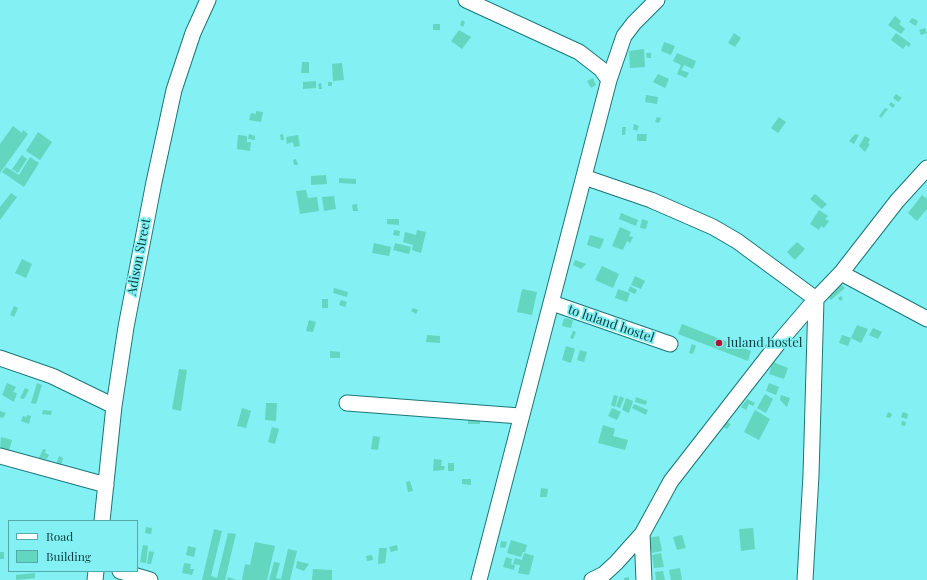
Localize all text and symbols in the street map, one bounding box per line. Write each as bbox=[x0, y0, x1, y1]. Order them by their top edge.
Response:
street label: Adison Street bbox=[124, 217, 154, 297]
street label: to luland hostel bbox=[566, 302, 656, 346]
place label: luland hostel bbox=[727, 335, 802, 351]
marker: luland hostel bbox=[714, 338, 724, 348]
legend bbox=[8, 520, 138, 572]
text: Road bbox=[46, 528, 73, 544]
text: Building bbox=[46, 548, 91, 564]

